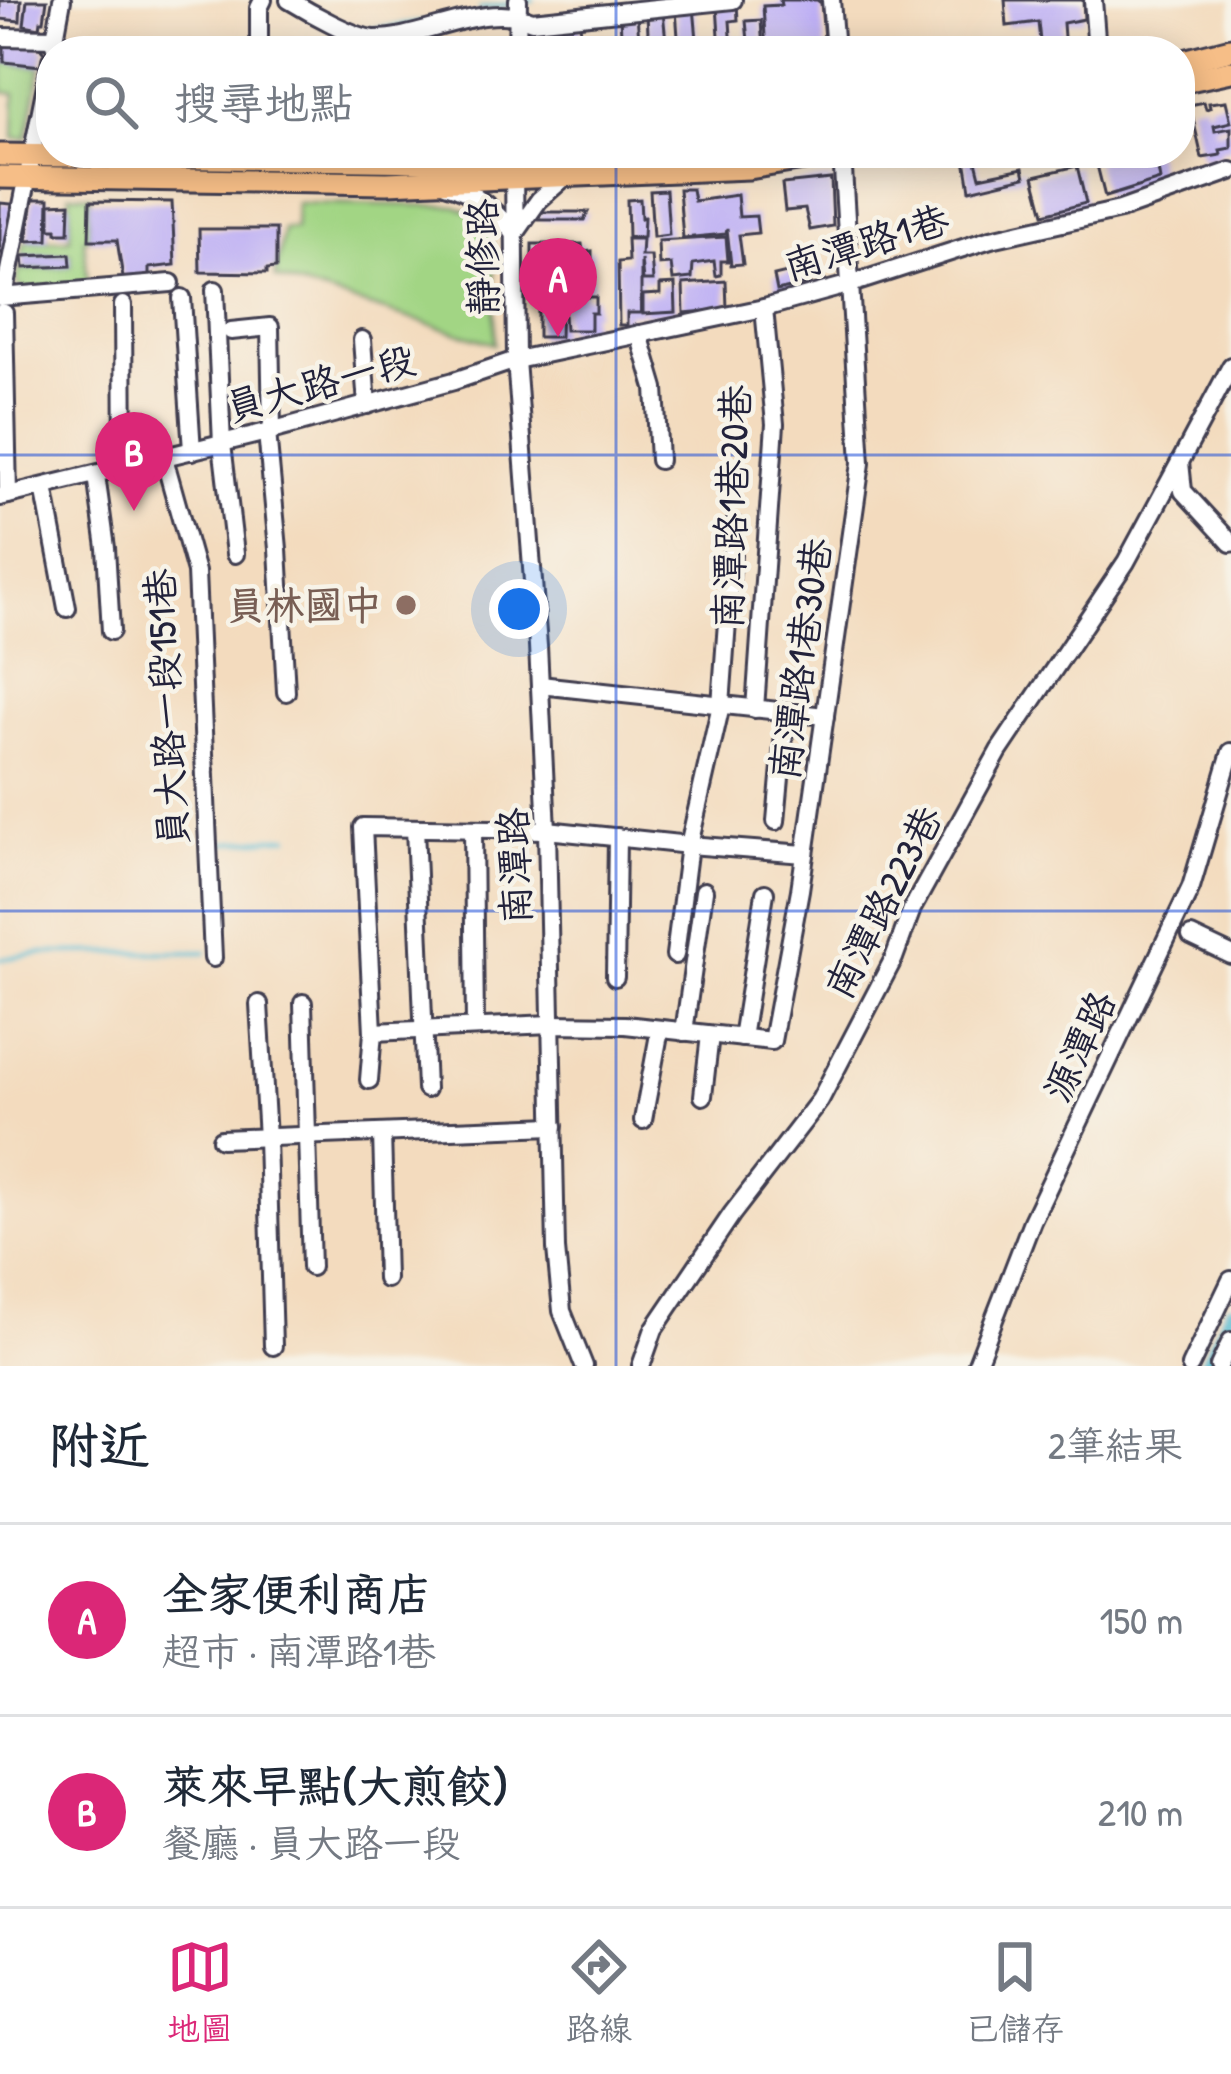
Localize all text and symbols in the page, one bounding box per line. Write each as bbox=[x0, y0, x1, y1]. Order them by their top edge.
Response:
search box bbox=[36, 36, 1195, 168]
icon: search bbox=[78, 69, 144, 135]
text: 搜尋地點 bbox=[174, 72, 354, 133]
street label: 南潭路1巷 bbox=[777, 191, 955, 292]
street label: 靜修路 bbox=[454, 198, 509, 316]
pin: A bbox=[519, 238, 597, 337]
street label: 員大路一段 bbox=[219, 332, 421, 433]
street label: 南潭路1巷20巷 bbox=[700, 384, 761, 630]
pin: B bbox=[95, 412, 173, 511]
street label: 南潭路1巷30巷 bbox=[756, 534, 843, 783]
street label: 員大路一段151巷 bbox=[132, 567, 199, 849]
place label: 員林國中 bbox=[226, 578, 382, 631]
your location bbox=[489, 579, 549, 639]
marker: 員林國中 bbox=[393, 592, 419, 618]
street label: 南潭路223巷 bbox=[811, 796, 954, 1007]
street label: 南潭路 bbox=[485, 807, 542, 925]
street label: 源潭路 bbox=[1030, 982, 1127, 1110]
text: 附近 bbox=[48, 1410, 150, 1479]
text: 2筆結果 bbox=[1048, 1418, 1183, 1471]
text: 全家便利商店 bbox=[162, 1563, 432, 1624]
text: A bbox=[77, 1593, 97, 1646]
text: 150 m bbox=[1099, 1593, 1183, 1646]
text: 超市 · 南潭路1巷 bbox=[162, 1624, 436, 1677]
text: 萊來早點(大煎餃) bbox=[162, 1755, 508, 1816]
text: B bbox=[77, 1785, 97, 1838]
text: 210 m bbox=[1098, 1785, 1183, 1838]
text: 餐廳 · 員大路一段 bbox=[162, 1816, 461, 1869]
tab: 地圖 bbox=[167, 1934, 233, 2050]
tab: 路線 bbox=[566, 1934, 632, 2050]
tab: 已儲存 bbox=[965, 1934, 1064, 2050]

